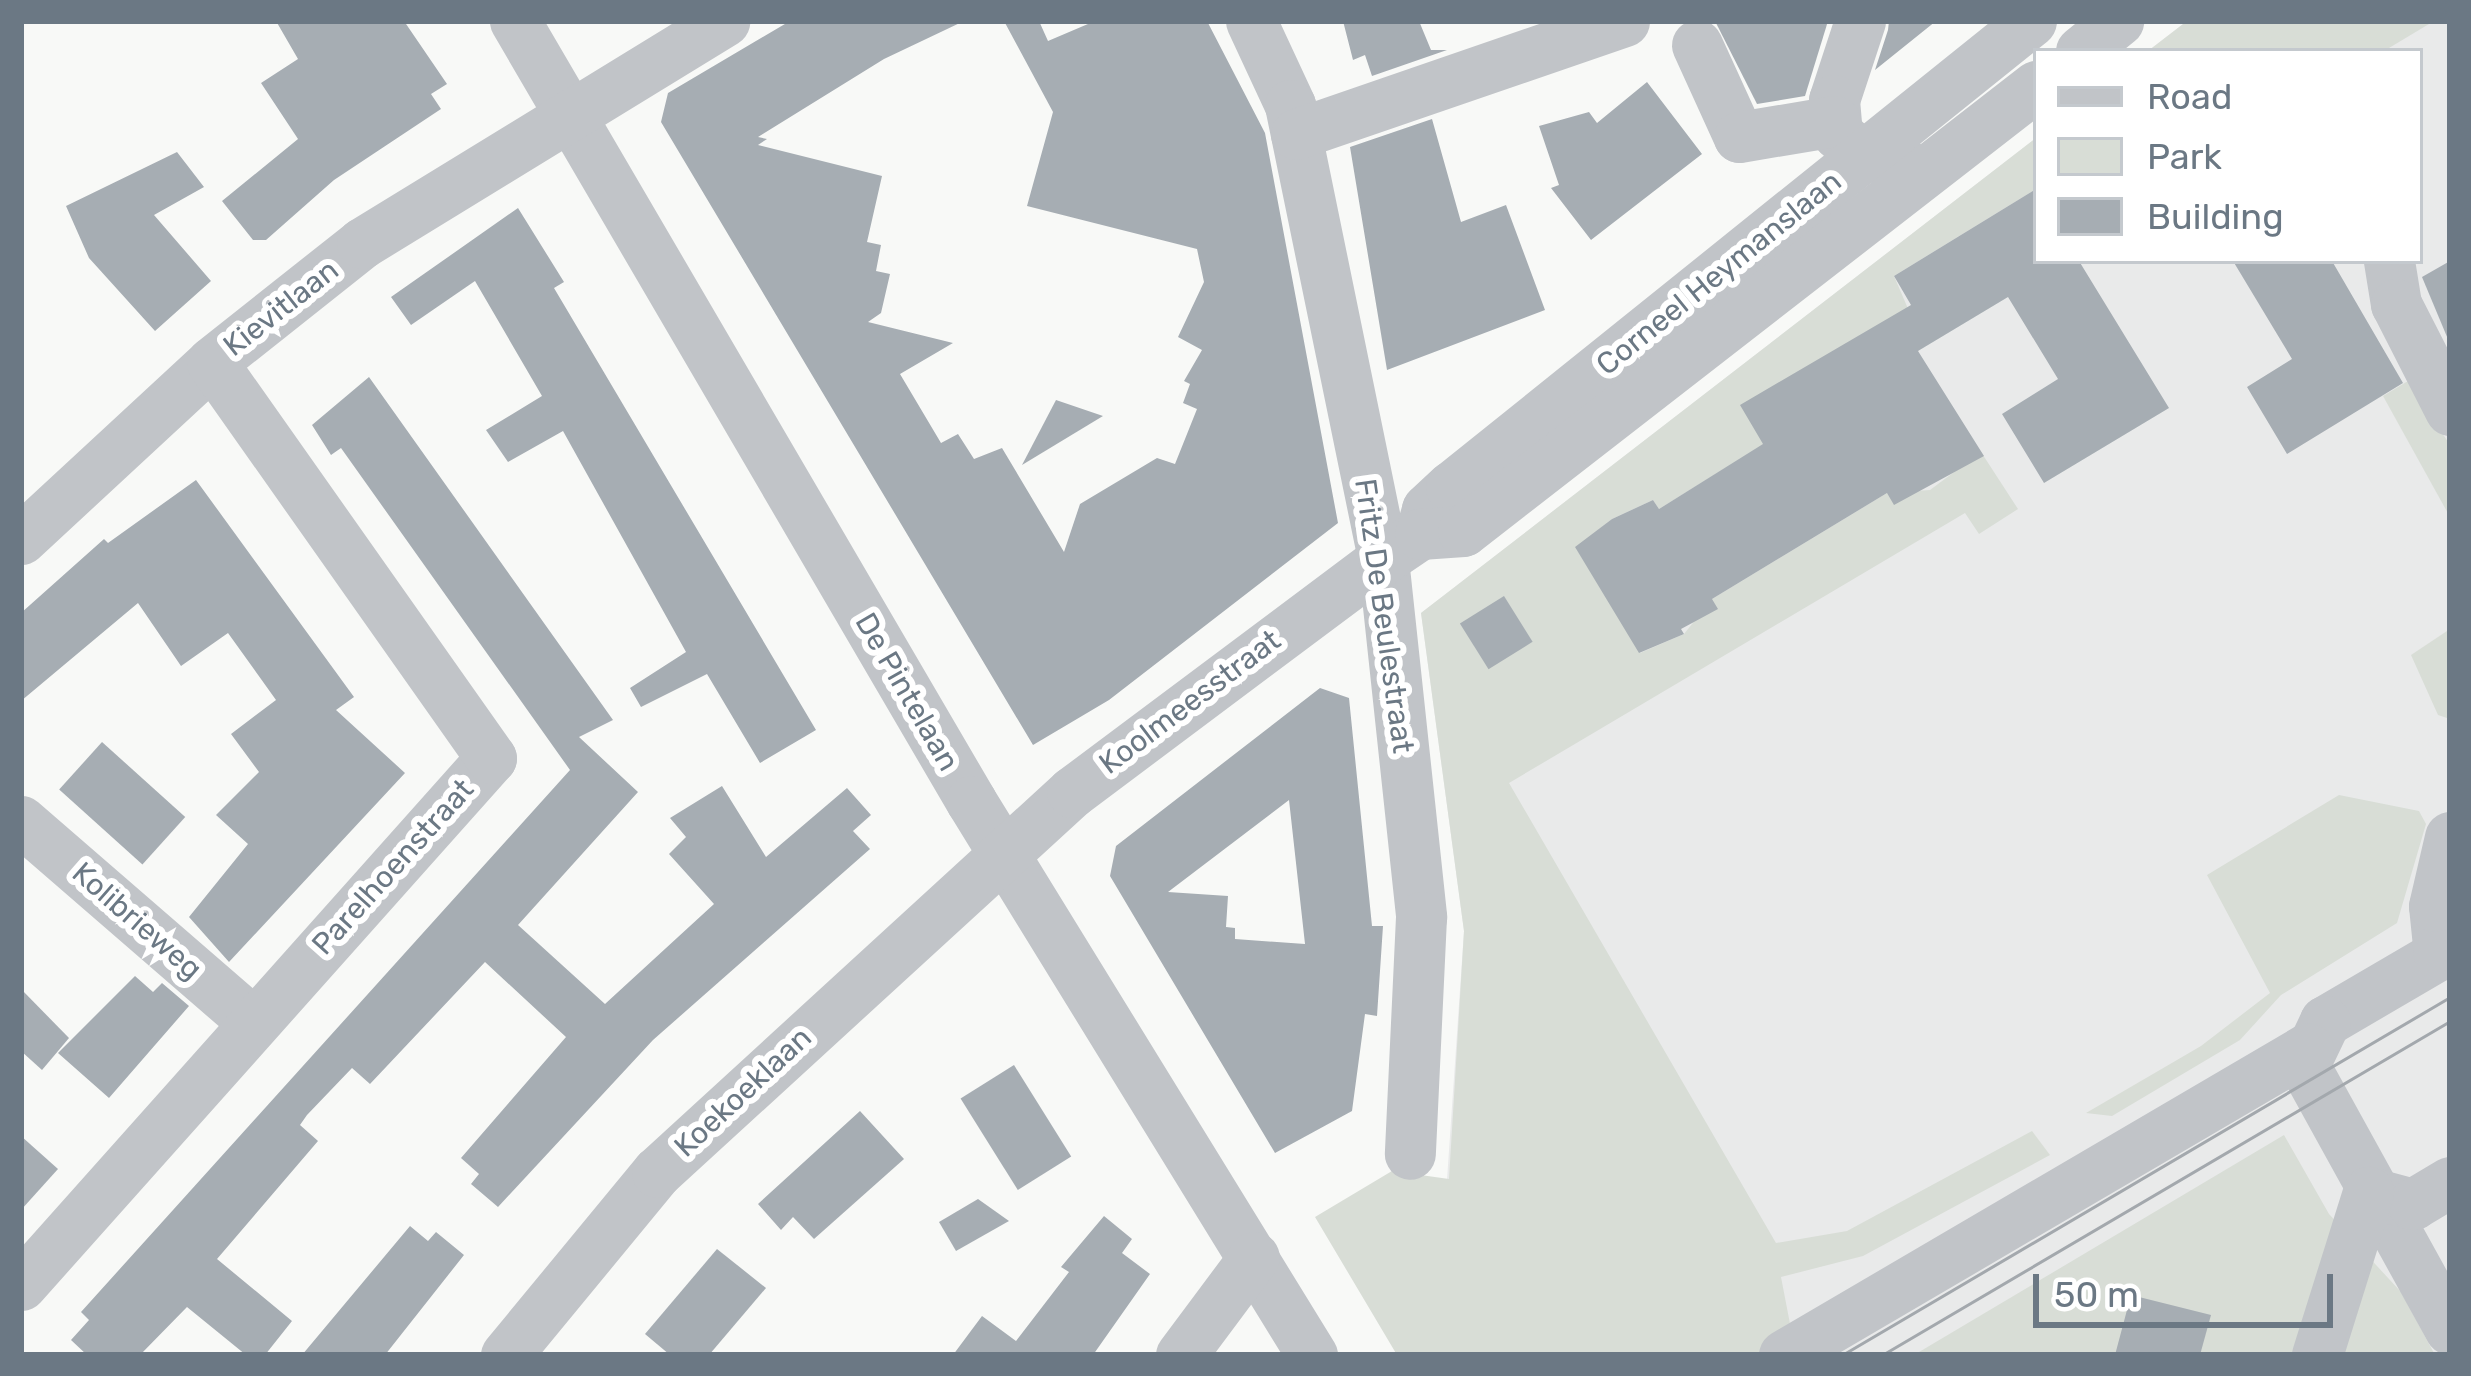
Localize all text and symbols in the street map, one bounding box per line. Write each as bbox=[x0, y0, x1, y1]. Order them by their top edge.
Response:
legend bbox=[2033, 48, 2423, 264]
text: Road bbox=[2147, 75, 2232, 118]
text: Park bbox=[2147, 135, 2222, 178]
street label: Corneel Heymanslaan bbox=[1589, 163, 1849, 383]
text: Building bbox=[2147, 195, 2284, 238]
street label: Kievitlaan bbox=[216, 252, 346, 364]
street label: Fritz De Beulestraat bbox=[1347, 476, 1421, 756]
street label: De Pintelaan bbox=[847, 607, 967, 777]
street label: Koolmeesstraat bbox=[1092, 622, 1288, 782]
street label: Parelhoenstraat bbox=[305, 772, 481, 962]
street label: Kolibrieweg bbox=[65, 855, 209, 987]
street label: Koekoeklaan bbox=[667, 1020, 819, 1164]
scale bar bbox=[2039, 1250, 2339, 1324]
text: 50 m bbox=[2054, 1273, 2139, 1316]

